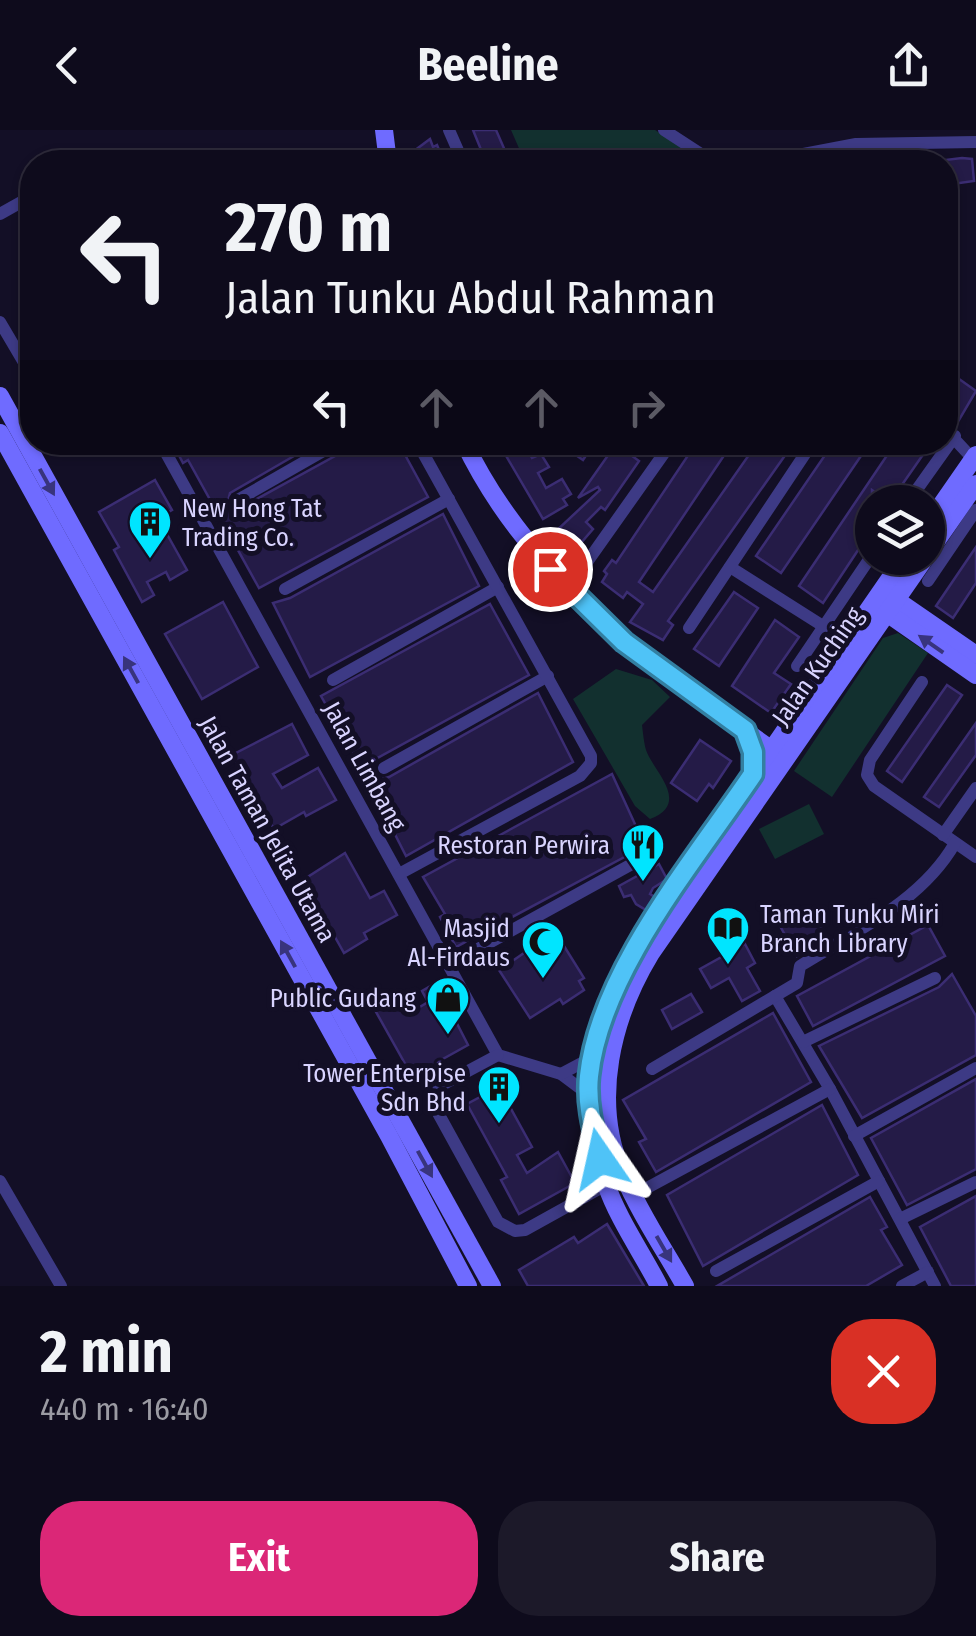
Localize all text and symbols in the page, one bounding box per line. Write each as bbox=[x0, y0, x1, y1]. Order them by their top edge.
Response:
icon: back bbox=[40, 38, 95, 93]
text: Beeline bbox=[417, 38, 559, 92]
icon: share bbox=[881, 38, 936, 93]
text: 270 m bbox=[225, 186, 392, 270]
icon: left bbox=[60, 190, 190, 320]
text: Jalan Tunku Abdul Rahman bbox=[225, 271, 716, 325]
icon: left bbox=[304, 380, 359, 435]
icon: ahead bbox=[409, 380, 464, 435]
icon: ahead bbox=[514, 380, 569, 435]
icon: right bbox=[619, 380, 674, 435]
one-way arrow bbox=[39, 467, 56, 496]
map controls bbox=[855, 485, 945, 575]
button: layers bbox=[855, 485, 945, 575]
place label: New Hong Tat Trading Co. bbox=[182, 494, 322, 553]
building icon: New Hong Tat Trading Co. bbox=[127, 499, 173, 560]
pin bbox=[508, 527, 593, 612]
icon: arrive bbox=[523, 542, 578, 597]
street label: Jalan Kuching bbox=[766, 601, 870, 732]
one-way arrow bbox=[918, 635, 944, 654]
one-way arrow bbox=[123, 655, 140, 684]
street label: Jalan Limbang bbox=[316, 696, 412, 837]
street label: Jalan Taman Jelita Utama bbox=[192, 711, 342, 948]
restaurant icon: Restoran Perwira bbox=[620, 822, 666, 883]
place label: Restoran Perwira bbox=[437, 831, 610, 861]
place label: Taman Tunku Miri Branch Library bbox=[760, 900, 939, 959]
library icon: Taman Tunku Miri Branch Library bbox=[705, 905, 751, 966]
place label: Masjid Al-Firdaus bbox=[407, 914, 510, 973]
mosque icon: Masjid Al-Firdaus bbox=[520, 919, 566, 980]
one-way arrow bbox=[280, 940, 298, 968]
shop icon: Public Gudang bbox=[425, 975, 471, 1036]
place label: Public Gudang bbox=[270, 984, 416, 1014]
place label: Tower Enterpise Sdn Bhd bbox=[303, 1059, 466, 1118]
building icon: Tower Enterpise Sdn Bhd bbox=[476, 1064, 522, 1125]
position arrow bbox=[548, 1107, 652, 1211]
one-way arrow bbox=[416, 1150, 433, 1179]
one-way arrow bbox=[655, 1234, 672, 1263]
text: 2 min bbox=[40, 1316, 173, 1388]
button: close bbox=[831, 1319, 936, 1424]
text: 440 m · 16:40 bbox=[40, 1390, 209, 1428]
button: Exit bbox=[40, 1501, 478, 1616]
button: Share bbox=[498, 1501, 936, 1616]

